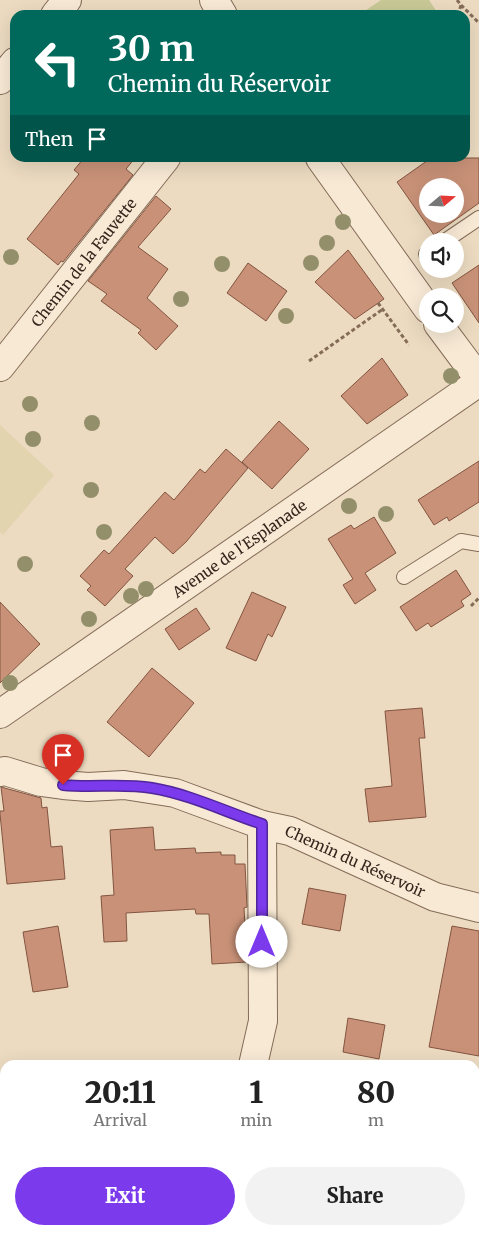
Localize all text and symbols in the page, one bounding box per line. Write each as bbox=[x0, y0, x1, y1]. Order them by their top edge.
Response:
text: 30 m bbox=[108, 27, 194, 71]
icon: left bbox=[25, 30, 90, 95]
text: Chemin du Réservoir bbox=[108, 70, 331, 98]
icon: arrive bbox=[83, 125, 111, 153]
text: Then bbox=[25, 127, 73, 151]
north arrow bbox=[419, 178, 464, 222]
map controls bbox=[419, 178, 464, 333]
street label: Chemin de la Fauvette bbox=[27, 194, 140, 330]
button: sound bbox=[419, 233, 464, 278]
button: search bbox=[419, 288, 464, 333]
street label: Avenue de l'Esplanade bbox=[168, 495, 310, 602]
pin bbox=[42, 734, 84, 785]
icon: arrive bbox=[49, 741, 77, 769]
street label: Chemin du Réservoir bbox=[282, 821, 429, 901]
position arrow bbox=[235, 915, 287, 967]
text: 20:11 bbox=[85, 1073, 156, 1111]
text: 1 bbox=[249, 1073, 263, 1111]
text: 80 bbox=[357, 1073, 395, 1111]
text: Arrival bbox=[93, 1110, 147, 1130]
text: min bbox=[240, 1110, 272, 1130]
text: m bbox=[368, 1110, 384, 1130]
button: Exit bbox=[15, 1167, 235, 1225]
button: Share bbox=[245, 1167, 465, 1225]

